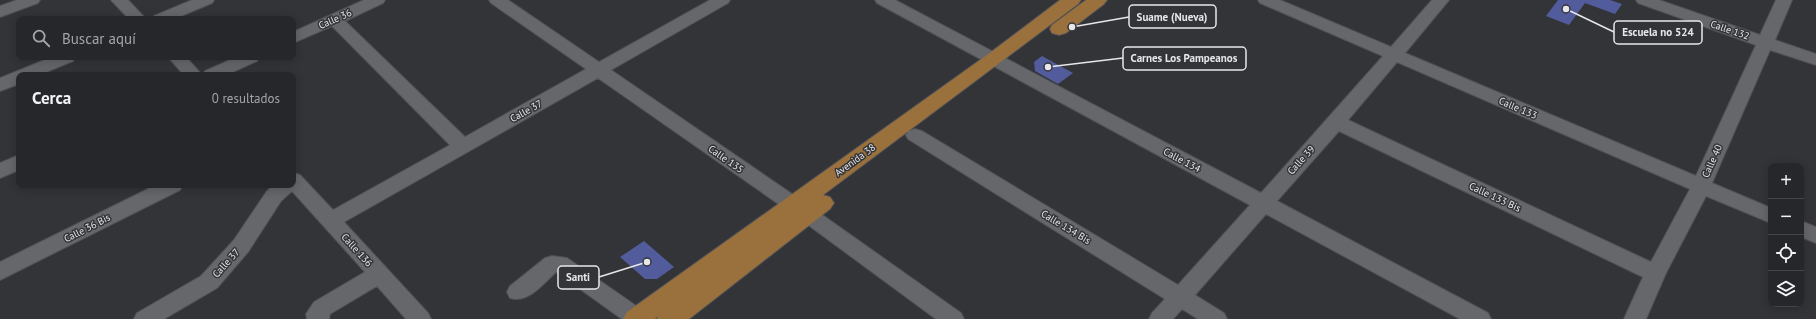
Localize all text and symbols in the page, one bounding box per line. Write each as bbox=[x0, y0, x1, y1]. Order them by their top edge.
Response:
callout: Suame (Nueva) bbox=[1129, 5, 1216, 28]
street label: Calle 36 bbox=[316, 6, 354, 32]
text: Suame (Nueva) bbox=[1137, 10, 1207, 24]
search box bbox=[16, 16, 296, 60]
street label: Calle 132 bbox=[1709, 17, 1751, 43]
callout: Escuela no 524 bbox=[1614, 21, 1702, 44]
text: Escuela no 524 bbox=[1622, 25, 1695, 39]
icon: search bbox=[30, 27, 52, 49]
text: Buscar aquí bbox=[62, 29, 136, 48]
callout: Carnes Los Pampeanos bbox=[1123, 47, 1246, 70]
text: Carnes Los Pampeanos bbox=[1131, 51, 1238, 65]
text: Cerca bbox=[32, 87, 71, 109]
text: 0 resultados bbox=[212, 90, 280, 107]
street label: Calle 133 bbox=[1497, 94, 1539, 122]
street label: Calle 37 bbox=[508, 97, 544, 125]
street label: Avenida 38 bbox=[832, 141, 878, 179]
street label: Calle 135 bbox=[706, 142, 746, 176]
street label: Calle 40 bbox=[1699, 142, 1725, 180]
street label: Calle 39 bbox=[1284, 143, 1318, 177]
street label: Calle 134 bbox=[1161, 145, 1203, 175]
map controls bbox=[1768, 163, 1804, 307]
button: + bbox=[1768, 163, 1804, 199]
street label: Calle 133 Bis bbox=[1467, 179, 1523, 215]
button: − bbox=[1768, 199, 1804, 235]
street label: Calle 134 Bis bbox=[1039, 207, 1093, 247]
street label: Calle 36 Bis bbox=[62, 211, 112, 245]
street label: Calle 136 bbox=[339, 231, 375, 269]
button: locate bbox=[1768, 235, 1804, 271]
street label: Calle 37 bbox=[209, 246, 243, 280]
callout: Santi bbox=[558, 266, 599, 289]
text: Santi bbox=[566, 270, 590, 284]
button: layers bbox=[1768, 271, 1804, 307]

